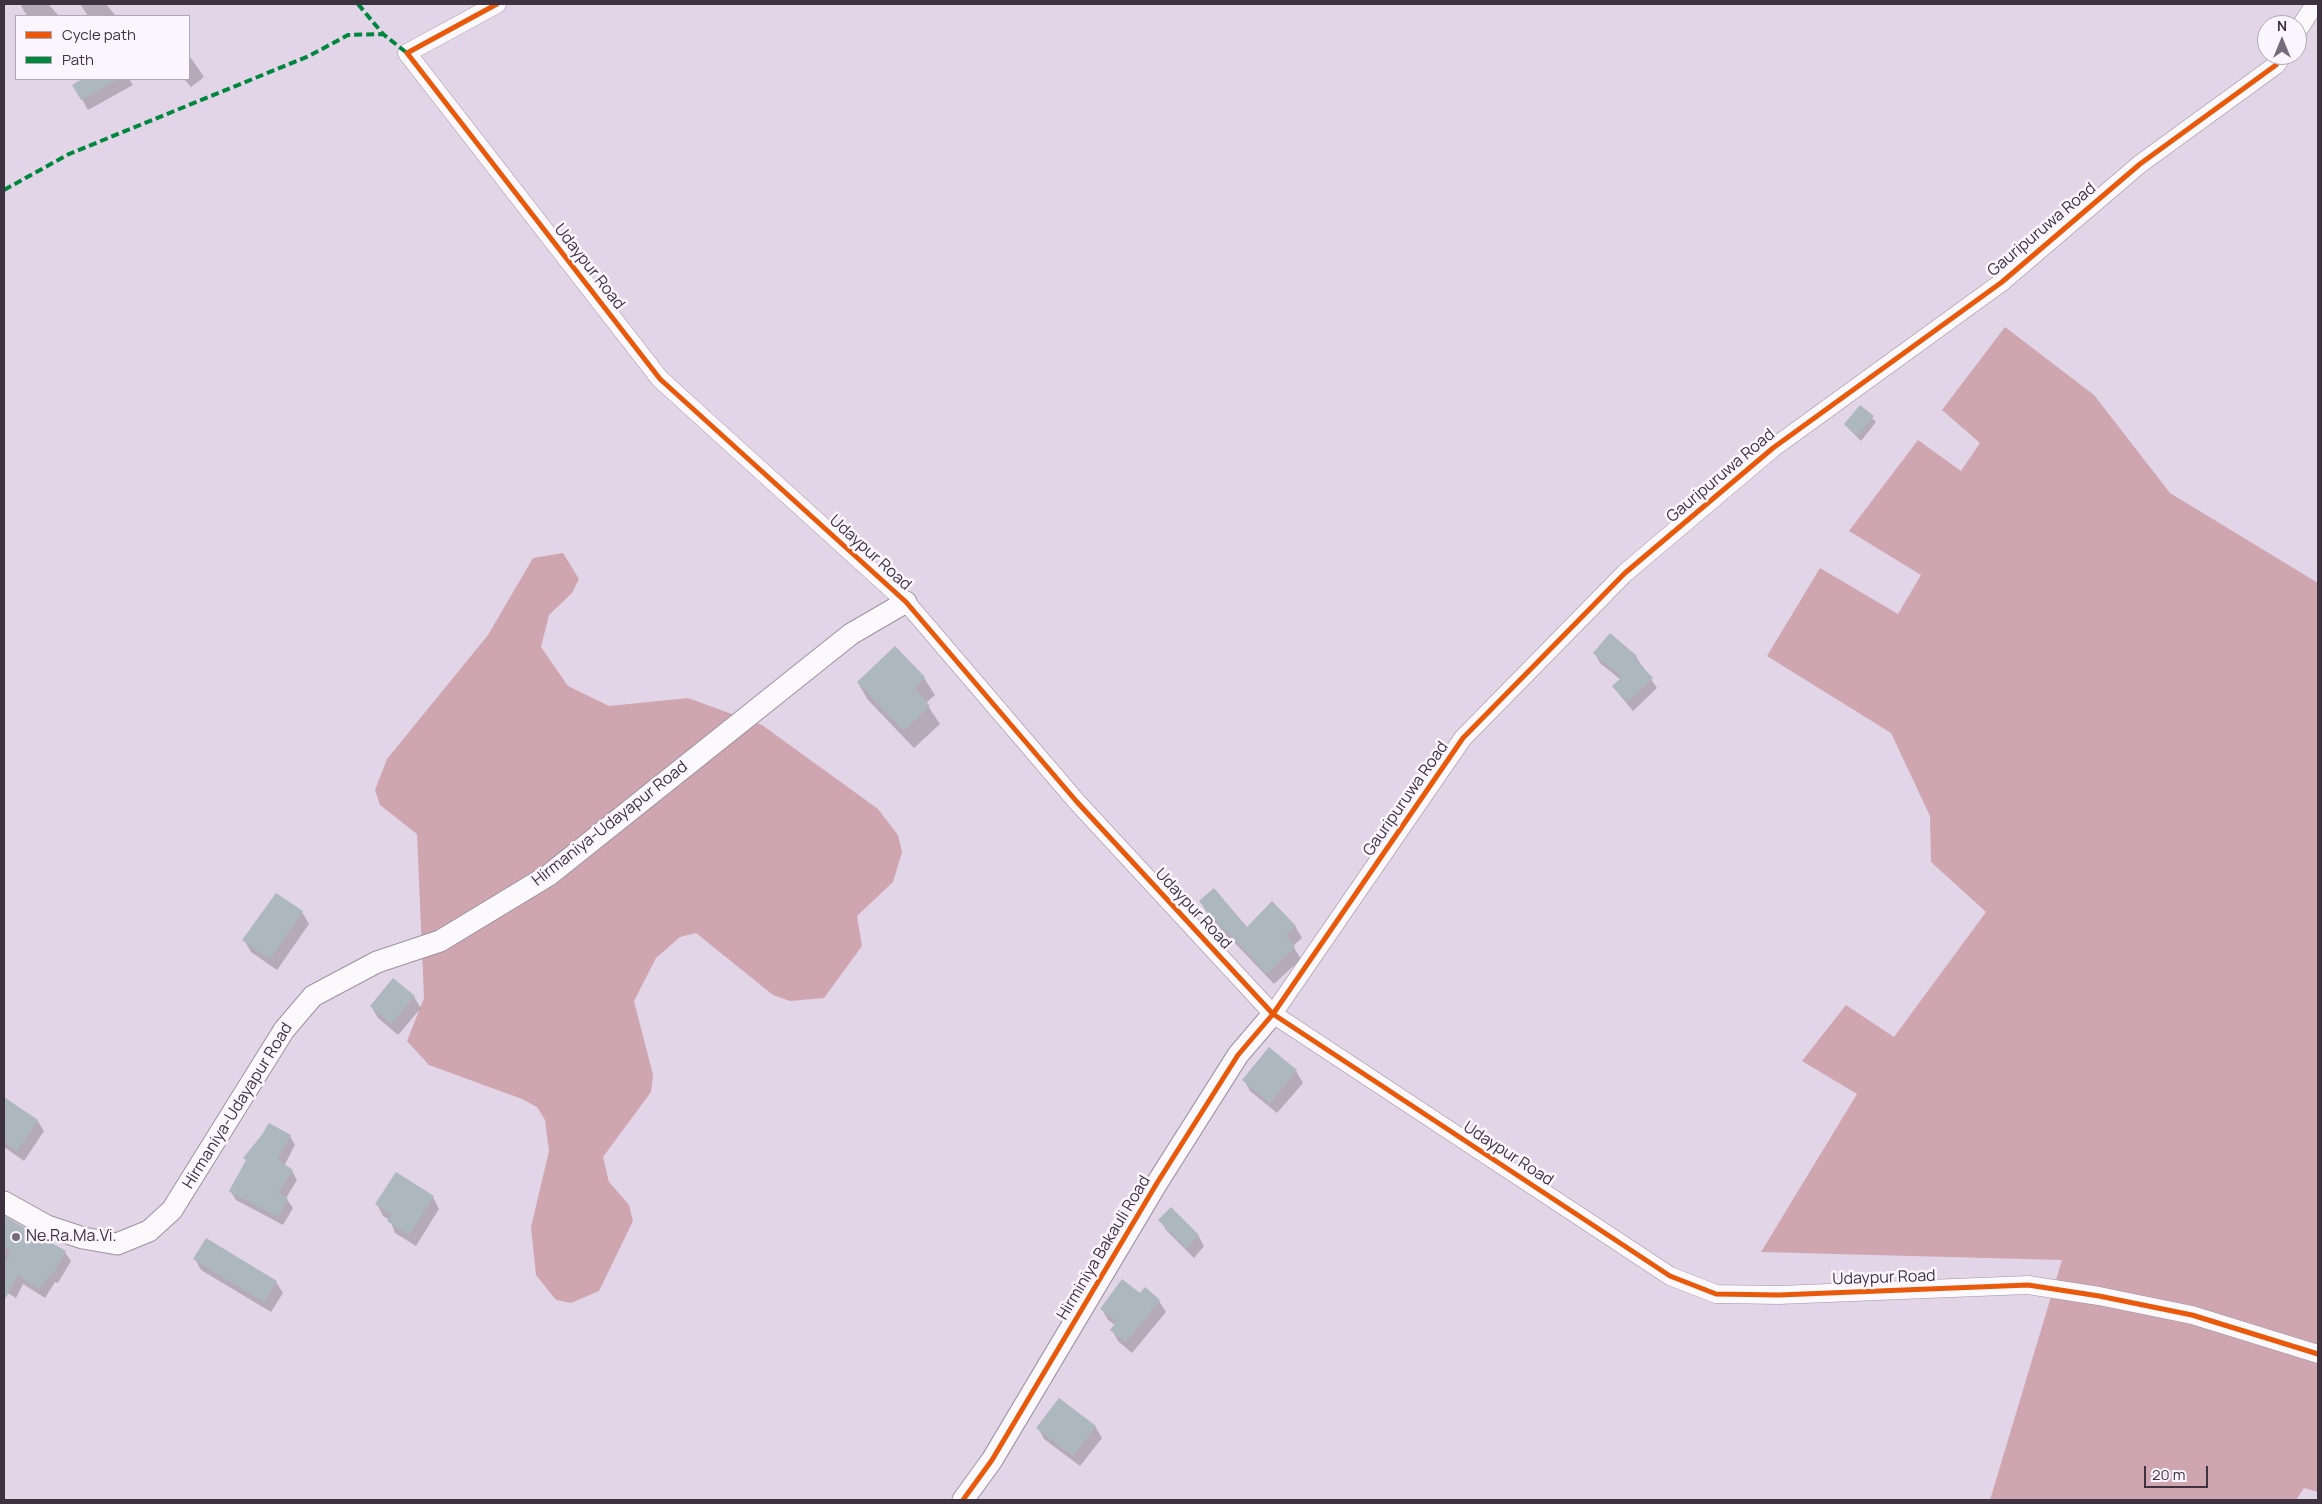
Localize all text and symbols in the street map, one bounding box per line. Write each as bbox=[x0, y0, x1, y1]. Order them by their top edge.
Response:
legend bbox=[15, 15, 190, 80]
north arrow bbox=[2257, 15, 2307, 65]
text: N bbox=[2277, 16, 2287, 35]
text: Cycle path bbox=[62, 24, 136, 45]
text: Path bbox=[62, 49, 94, 70]
street label: Gauripuruwa Road bbox=[1984, 179, 2100, 281]
street label: Udaypur Road bbox=[550, 220, 628, 314]
street label: Gauripuruwa Road bbox=[1663, 425, 1779, 527]
street label: Udaypur Road bbox=[825, 511, 915, 595]
street label: Gauripuruwa Road bbox=[1359, 738, 1453, 860]
street label: Hirmaniya-Udayapur Road bbox=[528, 757, 692, 891]
street label: Udaypur Road bbox=[1151, 865, 1235, 953]
street label: Hirmaniya-Udayapur Road bbox=[179, 1020, 297, 1192]
street label: Udaypur Road bbox=[1459, 1118, 1557, 1190]
street label: Hirminiya Bakauli Road bbox=[1053, 1172, 1155, 1324]
place label: Ne.Ra.Ma.Vi. bbox=[26, 1227, 117, 1247]
marker: Ne.Ra.Ma.Vi. bbox=[10, 1231, 22, 1243]
street label: Udaypur Road bbox=[1832, 1267, 1936, 1289]
scale bar bbox=[2147, 1456, 2211, 1488]
text: 20 m bbox=[2152, 1464, 2185, 1485]

